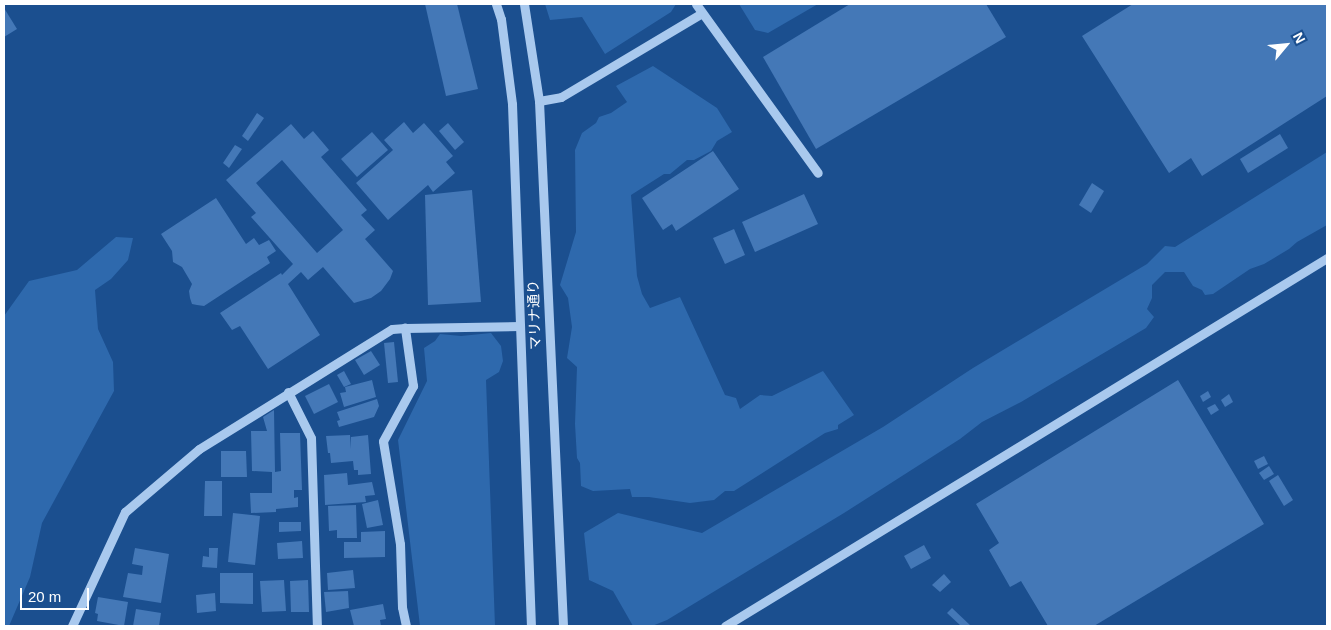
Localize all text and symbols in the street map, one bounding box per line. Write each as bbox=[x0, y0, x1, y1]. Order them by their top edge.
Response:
north arrow bbox=[1261, 20, 1311, 70]
text: N bbox=[1290, 30, 1309, 46]
street label: マリナ通り bbox=[524, 280, 544, 350]
scale bar bbox=[22, 578, 91, 610]
text: 20 m bbox=[28, 588, 61, 605]

